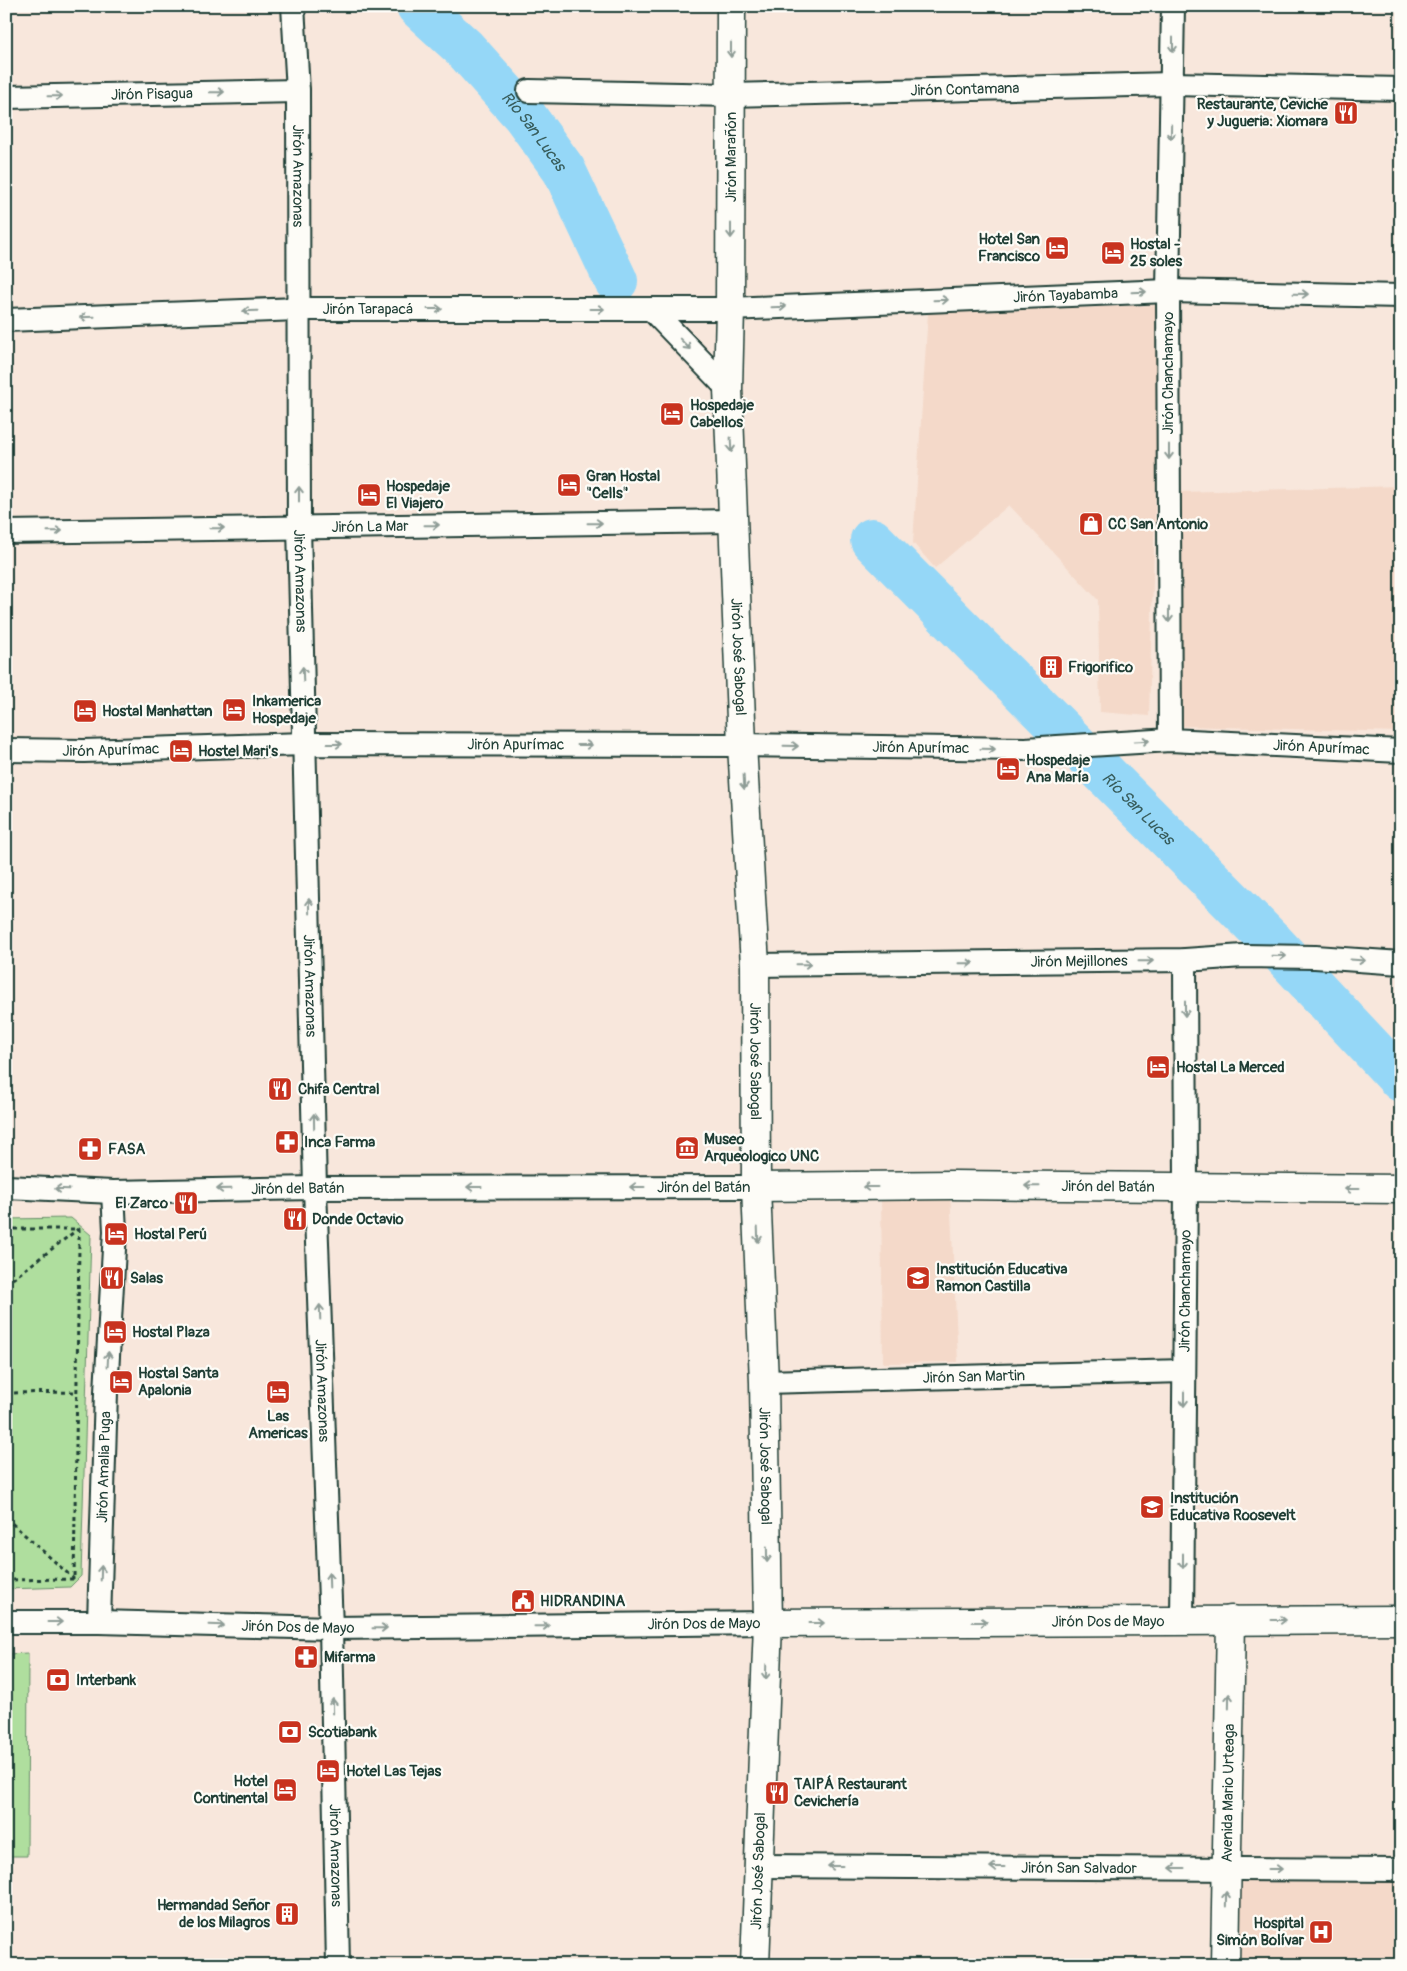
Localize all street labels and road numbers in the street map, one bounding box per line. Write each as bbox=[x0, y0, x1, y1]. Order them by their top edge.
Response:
street label: Jirón Contamana bbox=[910, 79, 1020, 101]
street label: Jirón Pisagua bbox=[111, 84, 193, 105]
street label: Jirón Marañón bbox=[722, 112, 741, 202]
street label: Jirón Amazonas bbox=[288, 124, 307, 228]
street label: Jirón Tayabamba bbox=[1013, 284, 1118, 307]
street label: Jirón Tarapacá bbox=[322, 300, 413, 319]
street label: Jirón Chanchamayo bbox=[1159, 312, 1178, 434]
street label: Jirón La Mar bbox=[331, 517, 409, 537]
street label: Jirón Amazonas bbox=[289, 529, 311, 633]
street label: Jirón José Sabogal bbox=[726, 598, 750, 716]
street label: Jirón Apurímac bbox=[467, 735, 565, 755]
street label: Jirón Apurímac bbox=[1272, 736, 1371, 760]
street label: Jirón Apurímac bbox=[872, 738, 970, 758]
street label: Jirón Apurímac bbox=[62, 740, 160, 761]
street label: Jirón Amazonas bbox=[299, 934, 320, 1038]
street label: Jirón Mejillones bbox=[1030, 952, 1128, 972]
street label: Jirón José Sabogal bbox=[745, 1002, 765, 1120]
street label: Jirón del Batán bbox=[1061, 1177, 1155, 1197]
street label: Jirón del Batán bbox=[657, 1178, 751, 1197]
street label: Jirón del Batán bbox=[251, 1179, 345, 1199]
street label: Jirón Chanchamayo bbox=[1175, 1229, 1196, 1353]
street label: Jirón Amazonas bbox=[311, 1339, 333, 1443]
street label: Jirón San Martin bbox=[922, 1366, 1025, 1388]
street label: Jirón José Sabogal bbox=[754, 1407, 775, 1525]
street label: Jirón Amalia Puga bbox=[93, 1411, 115, 1523]
street label: Jirón Dos de Mayo bbox=[1051, 1612, 1165, 1632]
street label: Jirón Dos de Mayo bbox=[647, 1614, 761, 1634]
street label: Jirón Dos de Mayo bbox=[241, 1617, 355, 1638]
street label: Avenida Mario Urteaga bbox=[1218, 1723, 1239, 1863]
street label: Jirón Amazonas bbox=[325, 1804, 346, 1907]
street label: Jirón José Sabogal bbox=[747, 1812, 770, 1930]
street label: Jirón San Salvador bbox=[1021, 1859, 1138, 1878]

